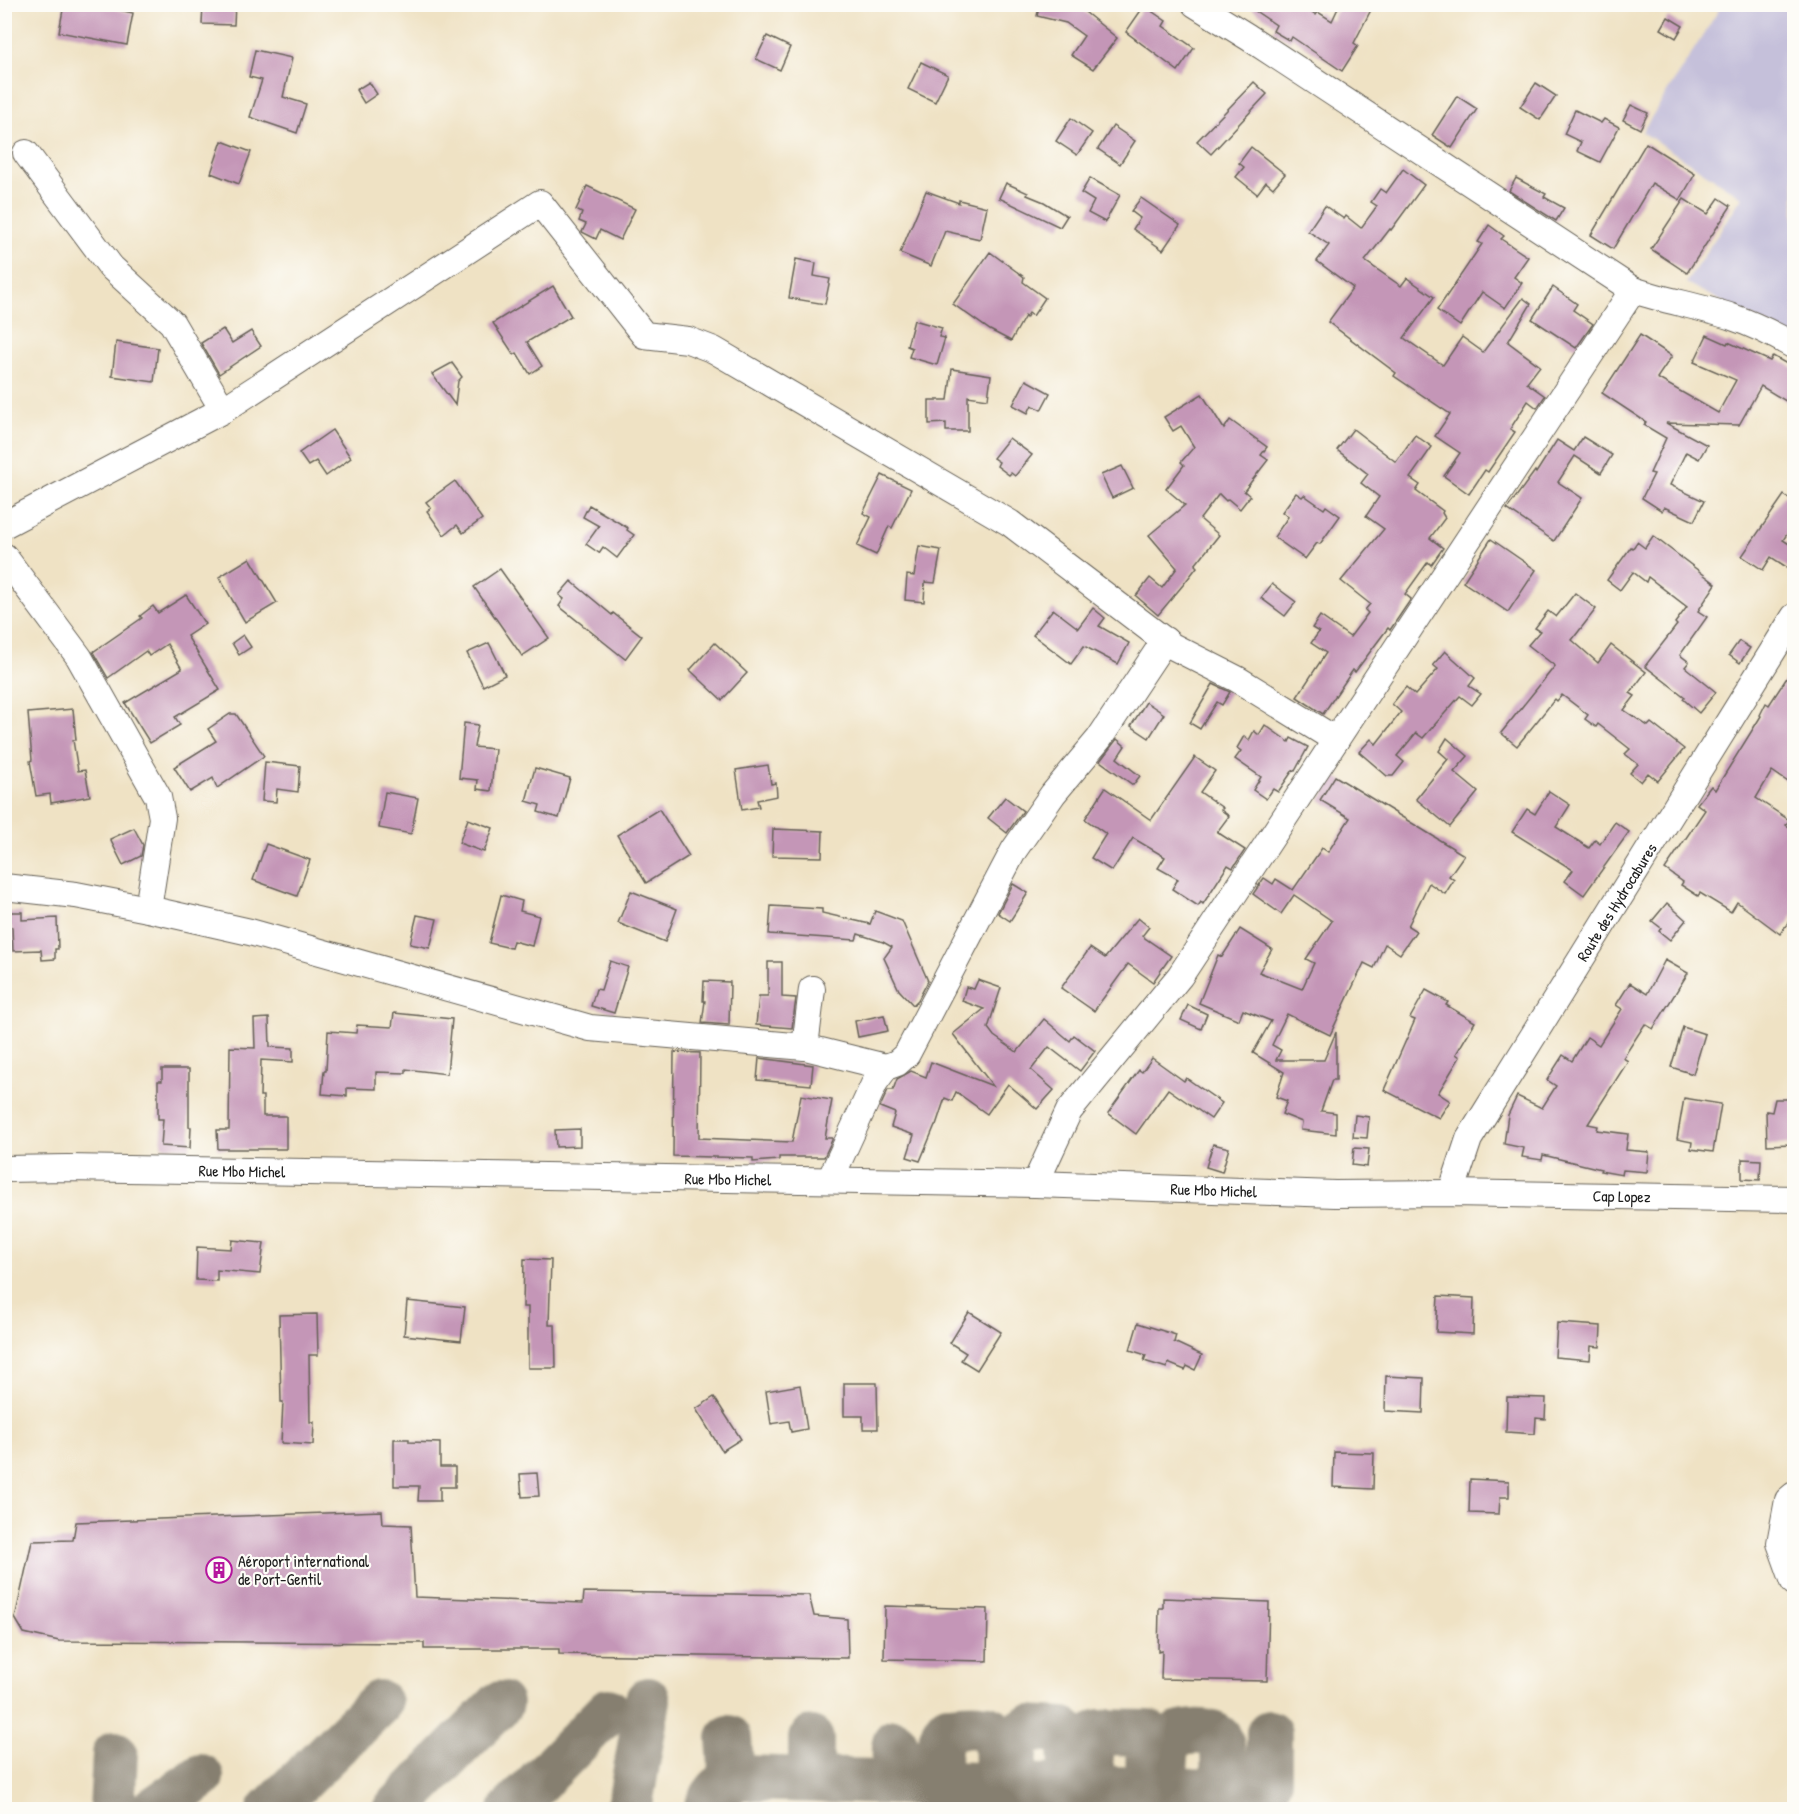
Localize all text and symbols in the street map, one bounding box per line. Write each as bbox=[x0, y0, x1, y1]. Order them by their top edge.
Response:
street label: Route des Hydrocabures bbox=[1571, 839, 1662, 965]
street label: Rue Mbo Michel bbox=[198, 1159, 286, 1183]
street label: Rue Mbo Michel bbox=[684, 1167, 772, 1191]
street label: Rue Mbo Michel bbox=[1170, 1178, 1258, 1202]
street label: Cap Lopez bbox=[1592, 1184, 1651, 1207]
place label: Aéroport international de Port-Gentil bbox=[238, 1550, 370, 1590]
building icon: Aéroport international de Port-Gentil bbox=[204, 1555, 234, 1585]

